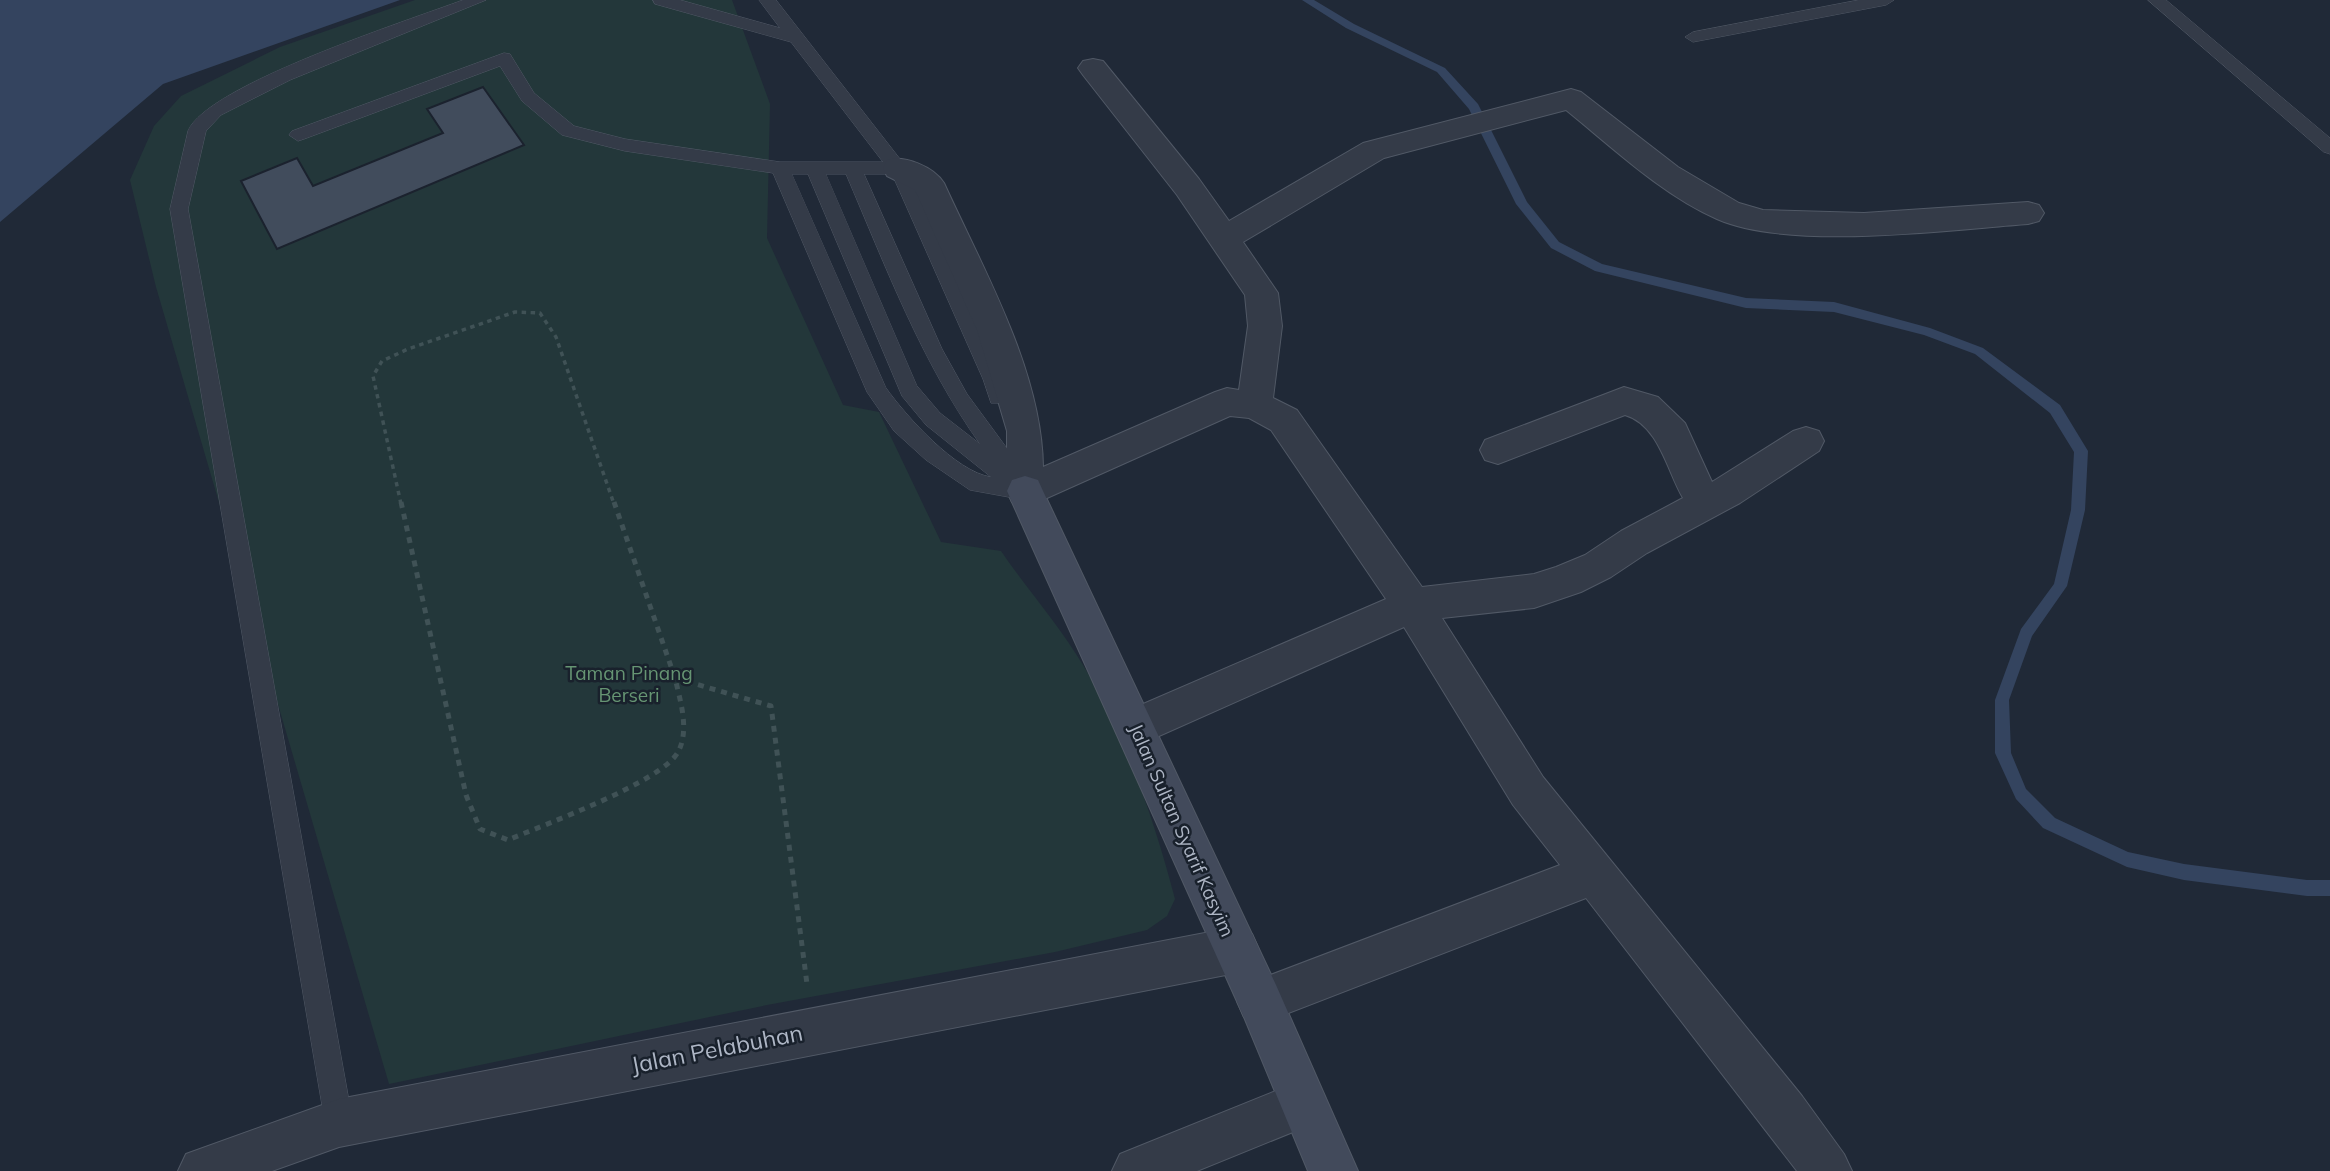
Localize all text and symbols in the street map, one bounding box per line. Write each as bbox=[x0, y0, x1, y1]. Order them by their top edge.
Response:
park label: Taman Pinang Berseri bbox=[565, 661, 693, 707]
street label: Jalan Sultan Syarif Kasyim bbox=[1124, 720, 1240, 940]
street label: Jalan Pelabuhan bbox=[629, 1018, 805, 1079]

